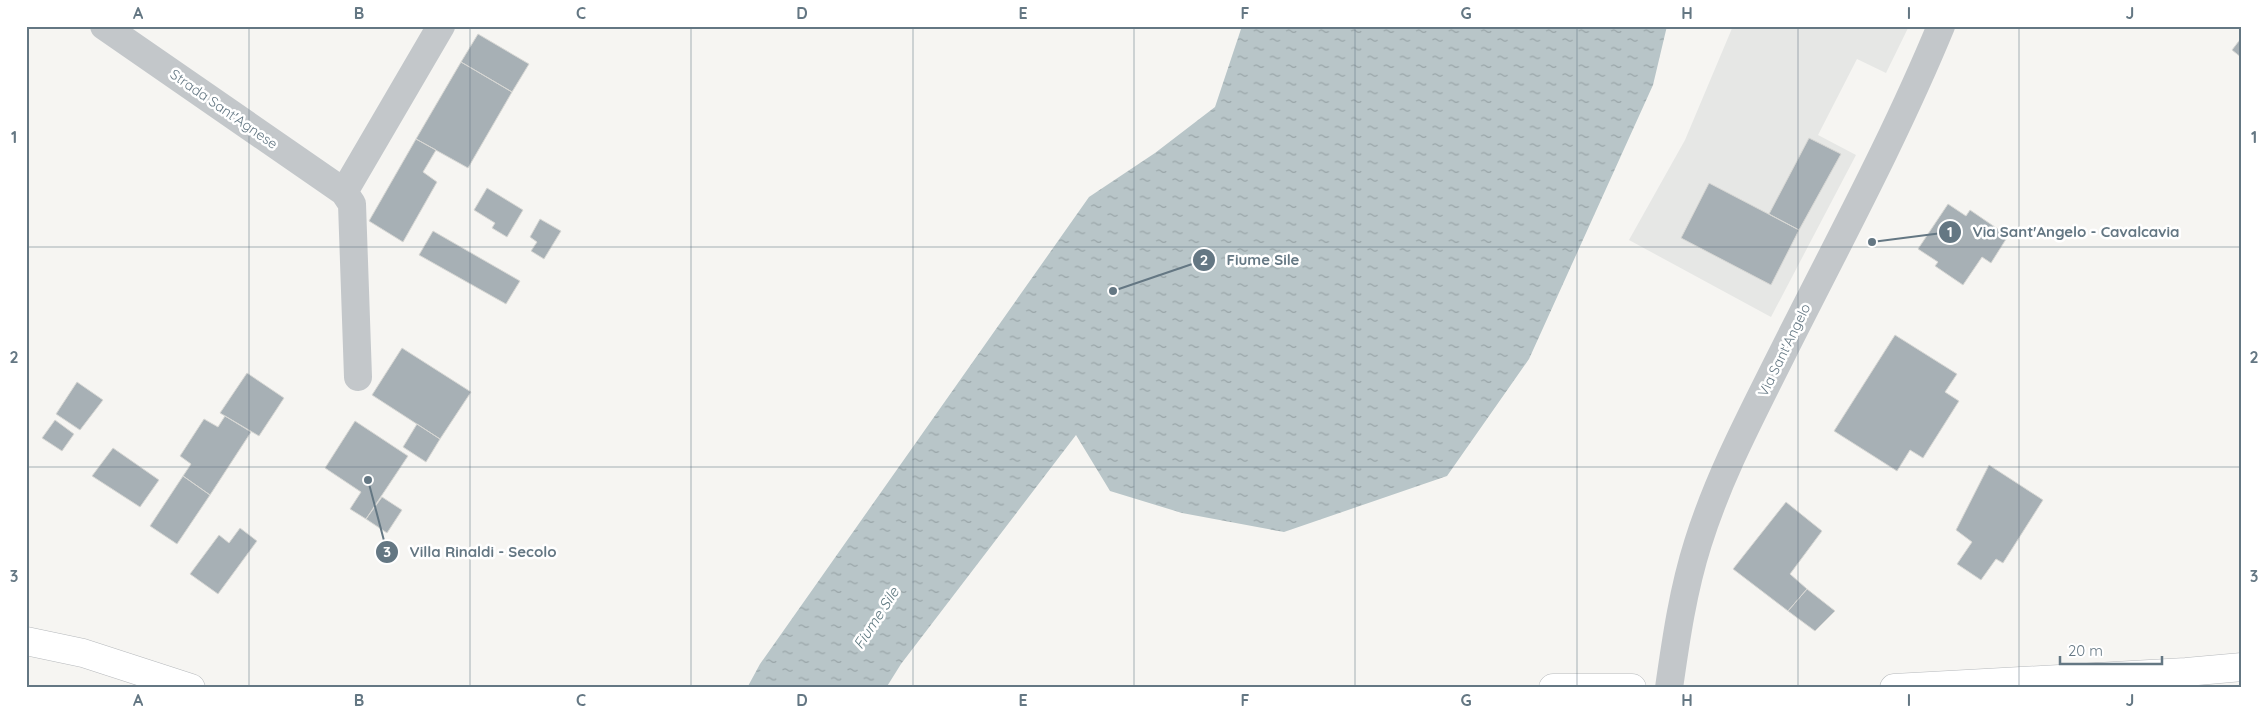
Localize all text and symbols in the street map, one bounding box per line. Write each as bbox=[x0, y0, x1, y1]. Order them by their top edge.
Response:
text: A bbox=[133, 3, 144, 23]
text: B bbox=[354, 3, 364, 23]
text: C bbox=[576, 3, 586, 23]
text: D bbox=[796, 3, 808, 23]
text: E bbox=[1018, 3, 1028, 23]
text: F bbox=[1241, 3, 1250, 23]
text: G bbox=[1460, 3, 1472, 23]
text: H bbox=[1681, 3, 1693, 23]
text: I bbox=[1907, 3, 1911, 23]
text: J bbox=[2126, 3, 2134, 23]
street label: Strada Sant'Agnese bbox=[167, 65, 281, 153]
text: 1 bbox=[11, 127, 17, 147]
text: 1 bbox=[2251, 127, 2257, 147]
callout: Via Sant'Angelo - Cavalcavia bbox=[1937, 217, 2189, 247]
text: 1 bbox=[1947, 222, 1953, 241]
text: Via Sant'Angelo - Cavalcavia bbox=[1972, 222, 2180, 241]
callout: Fiume Sile bbox=[1192, 245, 1310, 275]
text: 2 bbox=[1200, 250, 1208, 269]
text: Fiume Sile bbox=[1227, 250, 1300, 269]
street label: Via Sant'Angelo bbox=[1754, 300, 1814, 400]
text: 2 bbox=[9, 347, 19, 367]
text: 2 bbox=[2249, 347, 2259, 367]
callout: Villa Rinaldi - Secolo bbox=[374, 537, 566, 567]
text: 3 bbox=[383, 542, 391, 561]
text: Villa Rinaldi - Secolo bbox=[409, 542, 557, 561]
text: 3 bbox=[10, 566, 18, 586]
text: 3 bbox=[2250, 566, 2258, 586]
water label: Fiume Sile bbox=[849, 583, 903, 652]
scale bar bbox=[2060, 634, 2163, 666]
text: 20 m bbox=[2068, 641, 2103, 660]
text: A bbox=[133, 690, 144, 710]
text: B bbox=[354, 690, 364, 710]
text: C bbox=[576, 690, 586, 710]
text: D bbox=[796, 690, 808, 710]
text: E bbox=[1018, 690, 1028, 710]
text: F bbox=[1241, 690, 1250, 710]
text: G bbox=[1460, 690, 1472, 710]
text: H bbox=[1681, 690, 1693, 710]
text: I bbox=[1907, 690, 1911, 710]
text: J bbox=[2126, 690, 2134, 710]

